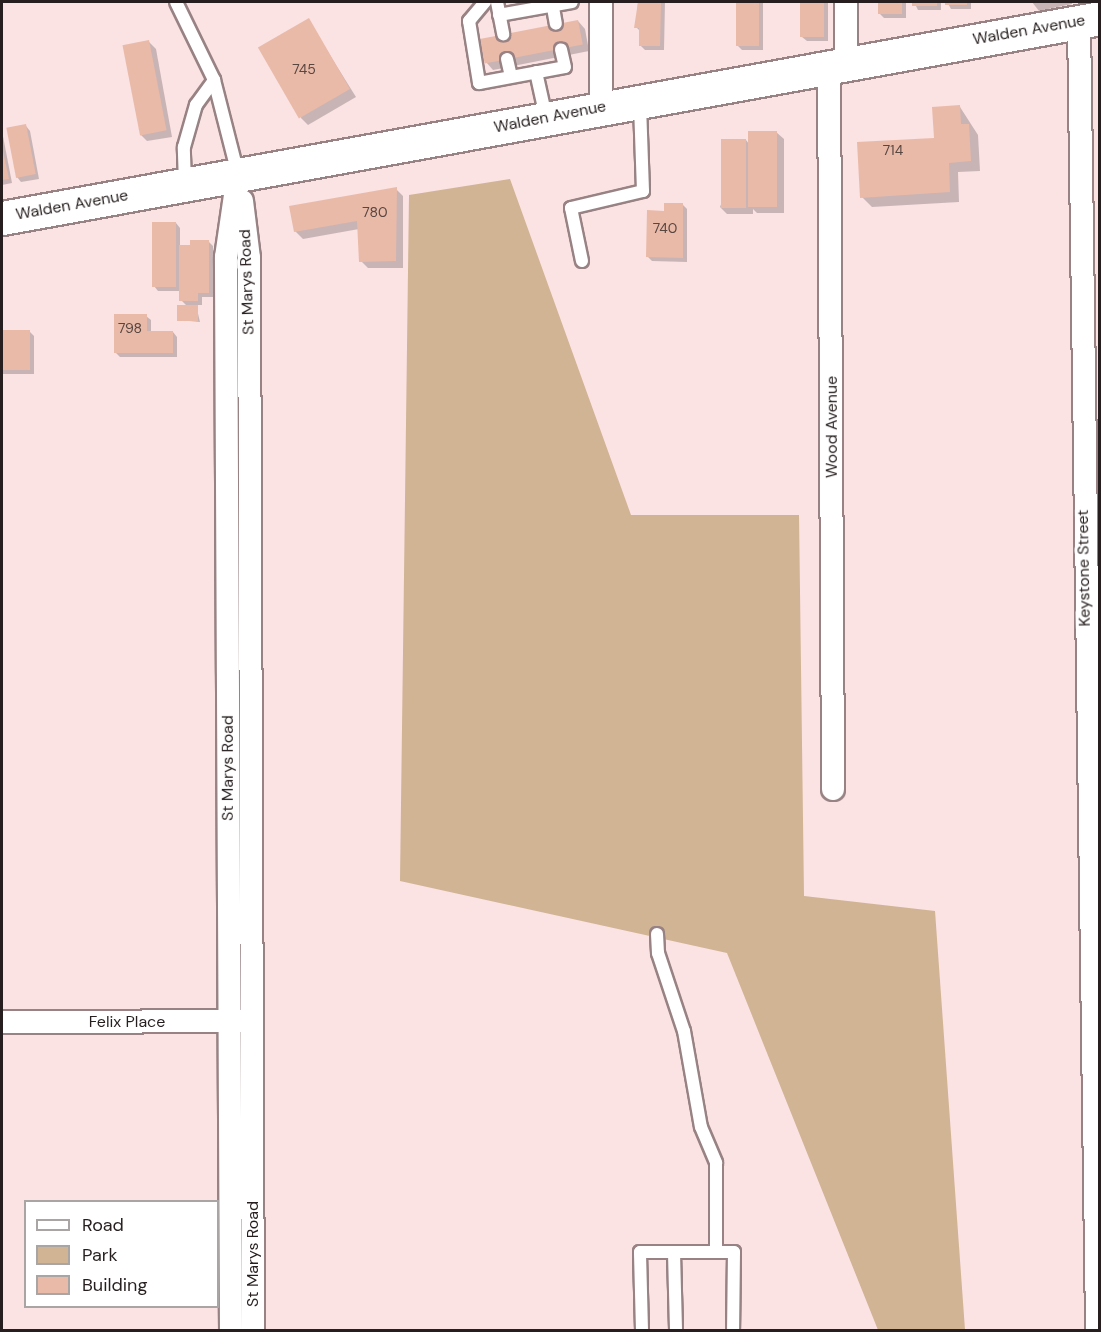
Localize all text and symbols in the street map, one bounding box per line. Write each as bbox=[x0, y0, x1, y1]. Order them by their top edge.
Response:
street label: Walden Avenue bbox=[971, 11, 1087, 49]
house number: 745 bbox=[292, 61, 316, 77]
street label: Walden Avenue bbox=[492, 97, 608, 137]
house number: 714 bbox=[883, 142, 903, 158]
street label: Walden Avenue bbox=[14, 186, 130, 224]
house number: 780 bbox=[362, 204, 388, 220]
house number: 740 bbox=[653, 220, 677, 236]
street label: St Marys Road bbox=[236, 229, 258, 335]
house number: 798 bbox=[118, 320, 142, 336]
street label: Wood Avenue bbox=[822, 376, 842, 478]
street label: Keystone Street bbox=[1073, 509, 1095, 627]
street label: St Marys Road bbox=[218, 715, 238, 821]
street label: Felix Place bbox=[89, 1012, 165, 1032]
legend bbox=[24, 1200, 219, 1308]
street label: St Marys Road bbox=[243, 1201, 263, 1307]
text: Road bbox=[82, 1213, 124, 1237]
text: Park bbox=[82, 1243, 118, 1267]
text: Building bbox=[82, 1273, 147, 1297]

